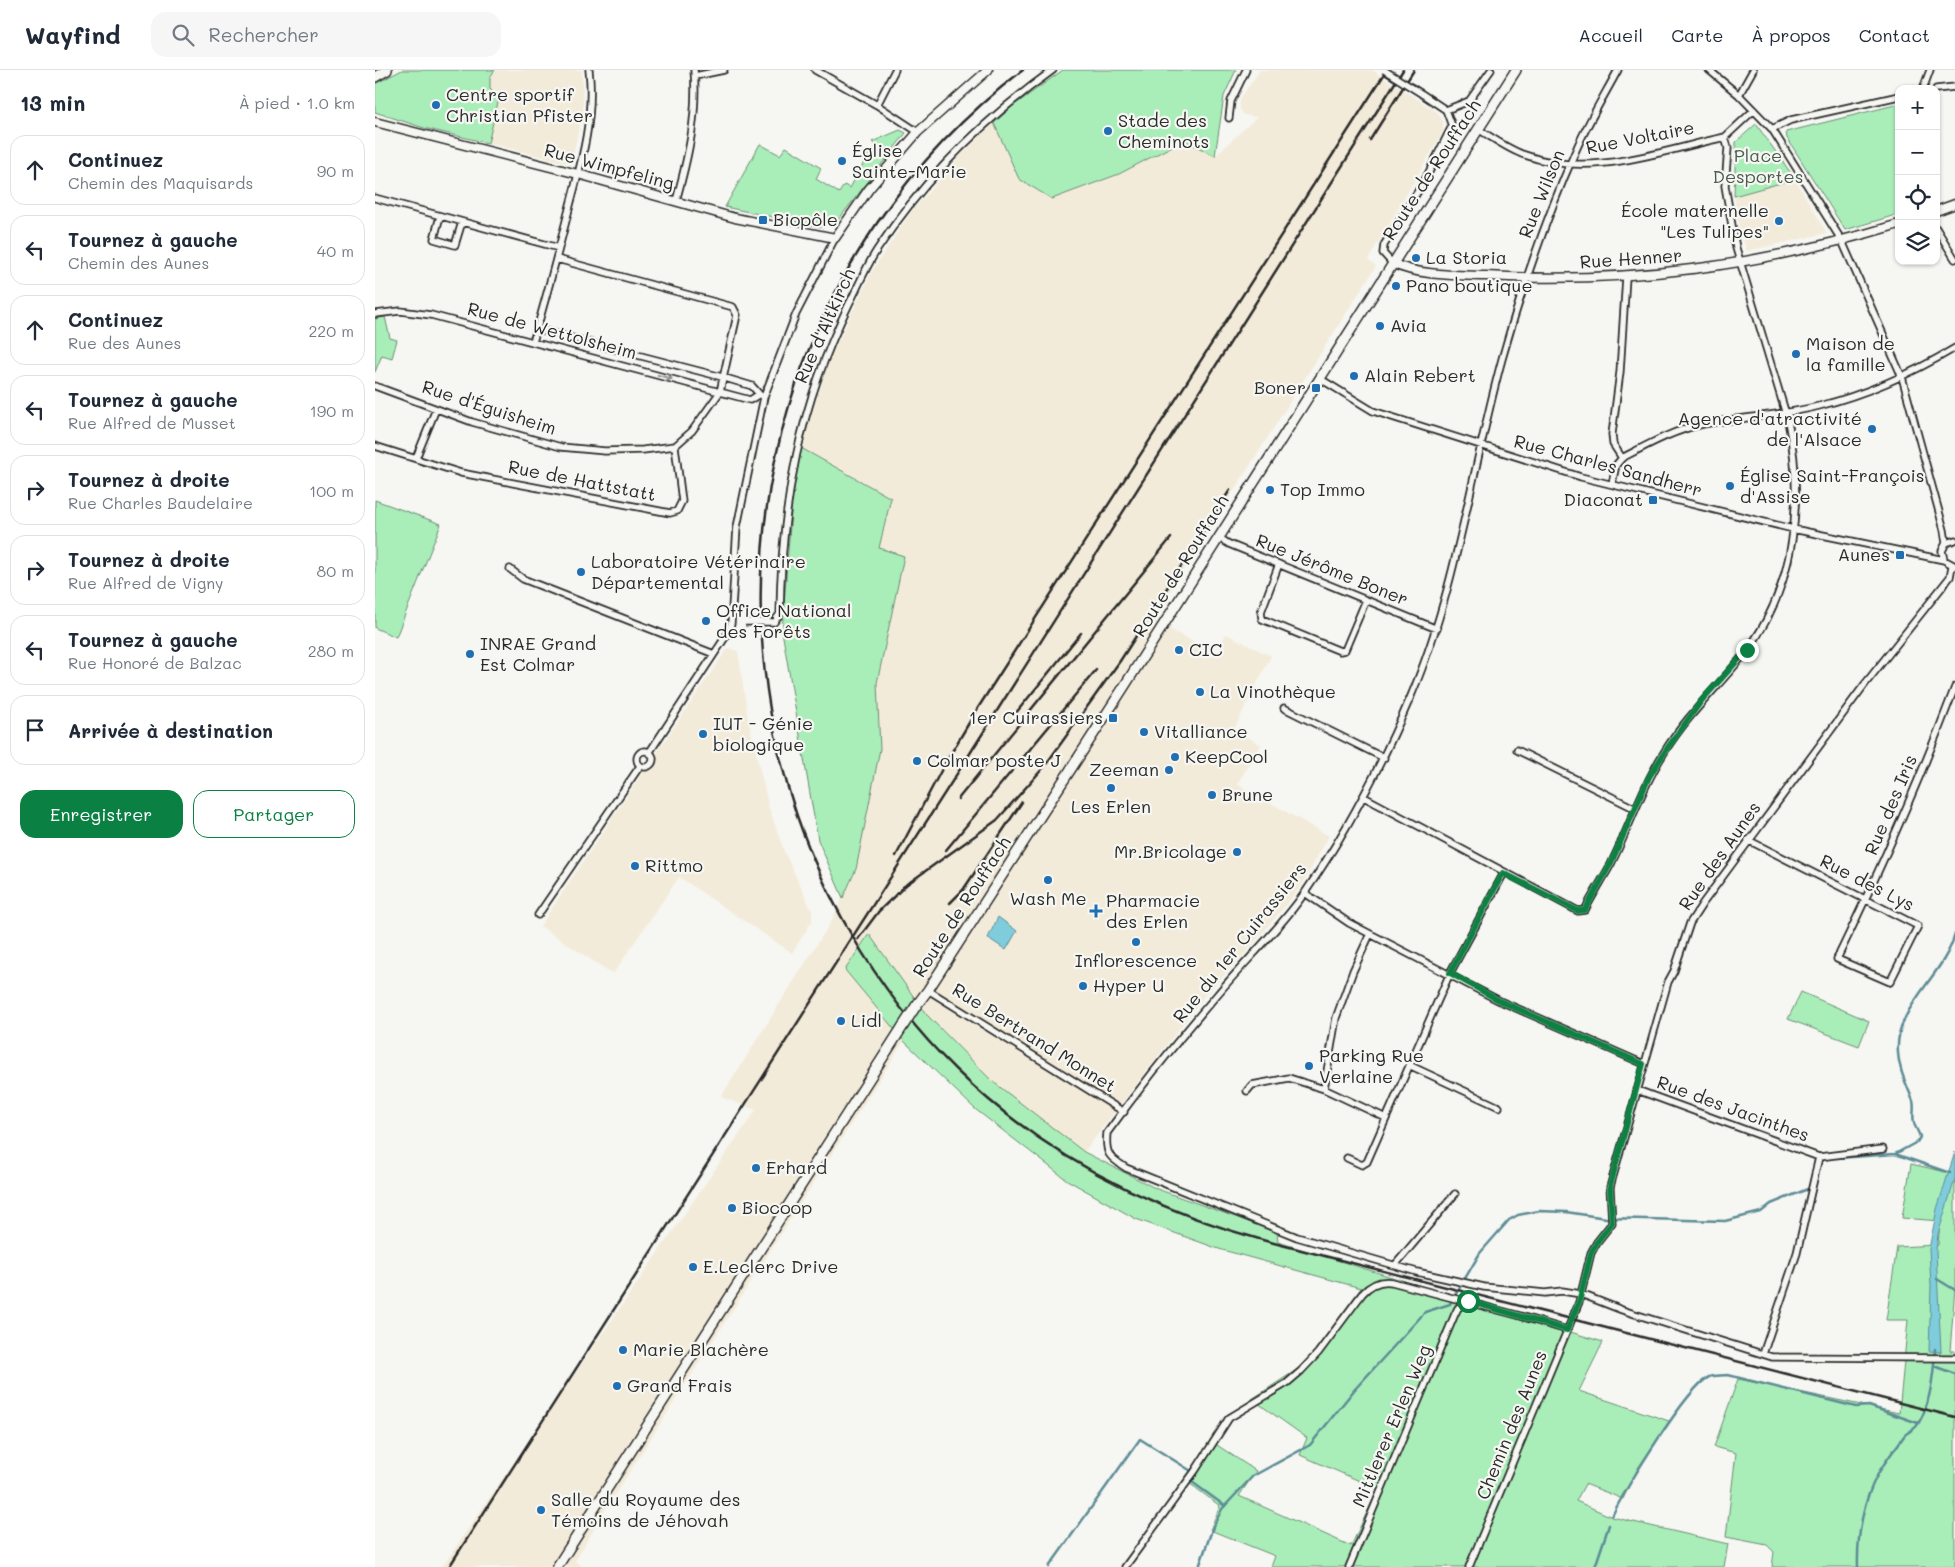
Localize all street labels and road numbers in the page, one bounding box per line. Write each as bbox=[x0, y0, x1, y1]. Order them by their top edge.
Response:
street label: Route de Rouffach bbox=[1377, 94, 1486, 244]
street label: Rue Voltaire bbox=[1584, 115, 1696, 159]
street label: Rue Wimpfeling bbox=[542, 137, 677, 195]
street label: Rue Wilson bbox=[1512, 146, 1570, 241]
street label: Rue Henner bbox=[1579, 242, 1683, 274]
street label: Rue d'Altkirch bbox=[788, 264, 860, 387]
street label: Rue de Wettolsheim bbox=[465, 296, 640, 364]
street label: Rue d'Éguisheim bbox=[419, 374, 559, 440]
street label: Rue Charles Sandherr bbox=[1512, 428, 1705, 502]
street label: Rue de Hattstatt bbox=[506, 454, 658, 506]
street label: Route de Rouffach bbox=[1127, 490, 1234, 641]
street label: Rue Jérôme Boner bbox=[1253, 528, 1412, 611]
street label: Rue des Iris bbox=[1858, 751, 1922, 858]
street label: Rue des Aunes bbox=[1673, 796, 1766, 915]
street label: Route de Rouffach bbox=[907, 831, 1016, 981]
street label: Rue des Lys bbox=[1816, 848, 1919, 916]
street label: Rue du 1er Cuirassiers bbox=[1167, 857, 1311, 1028]
street label: Rue Bertrand Monnet bbox=[948, 977, 1121, 1097]
street label: Rue des Jacinthes bbox=[1654, 1069, 1813, 1147]
street label: Mittlerer Erlen Weg bbox=[1346, 1341, 1436, 1511]
street label: Chemin des Aunes bbox=[1470, 1346, 1552, 1503]

